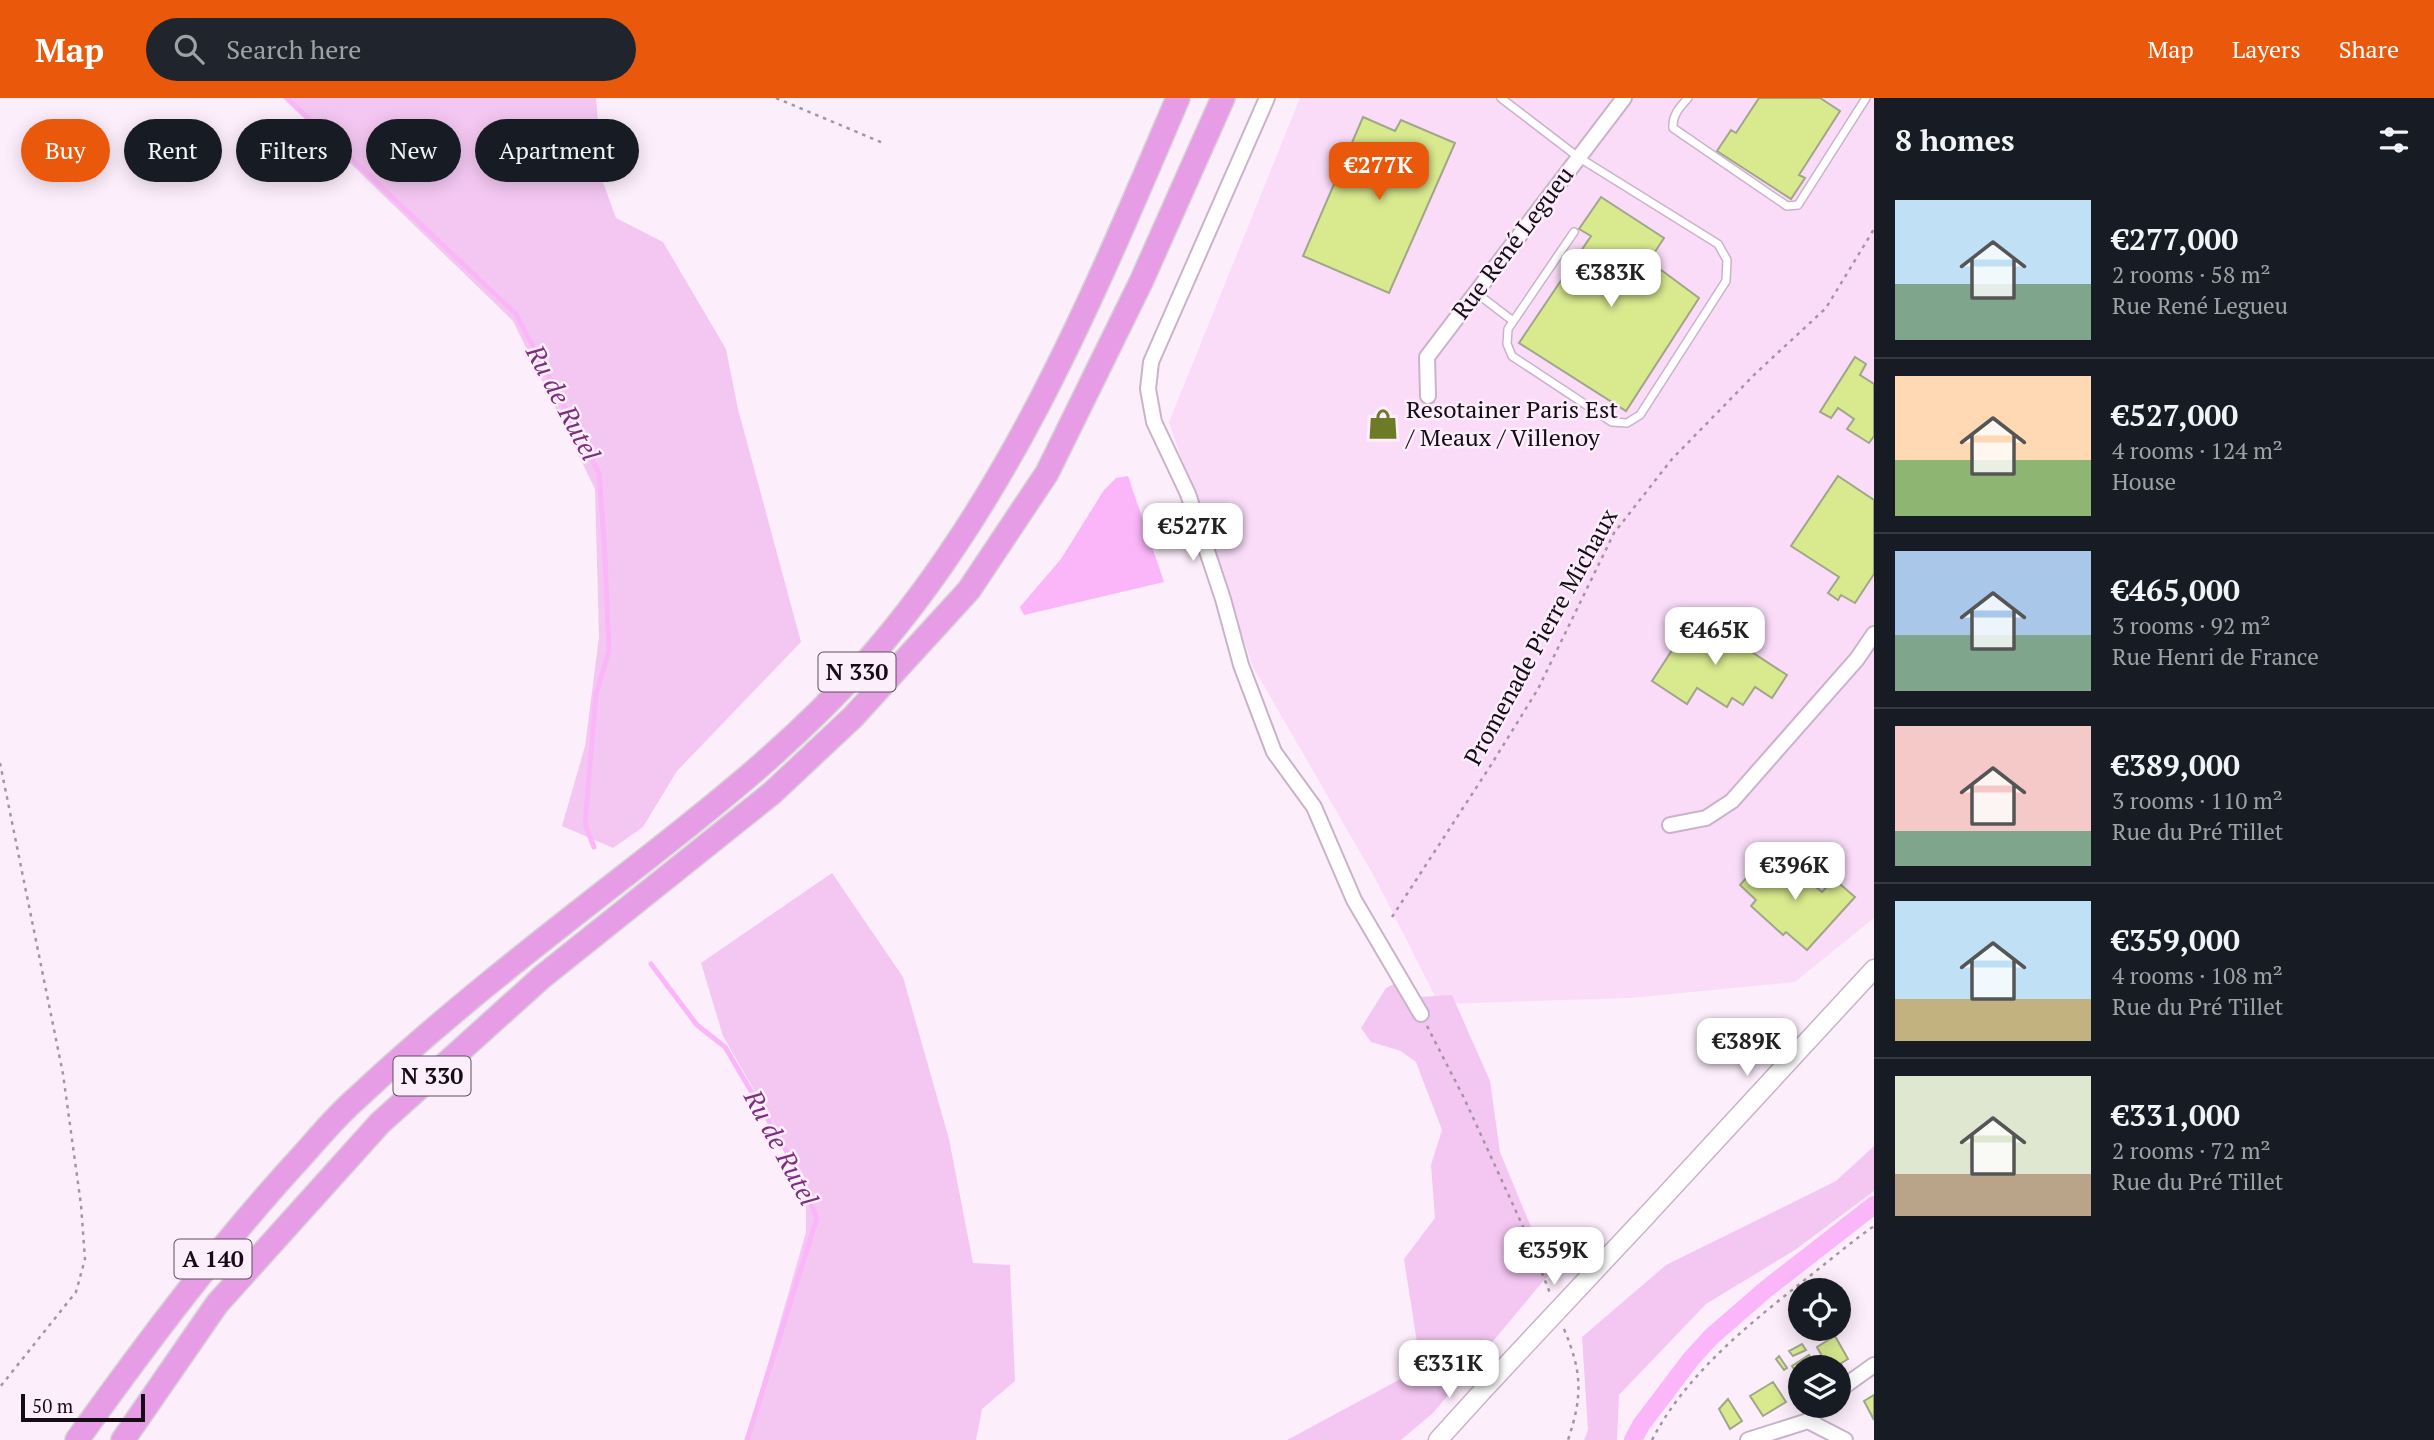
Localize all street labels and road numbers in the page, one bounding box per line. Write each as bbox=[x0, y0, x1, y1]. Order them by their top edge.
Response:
street label: Rue René Legueu bbox=[1444, 159, 1580, 325]
street label: Promenade Pierre Michaux bbox=[1456, 502, 1624, 771]
road number: N 330 bbox=[818, 652, 896, 692]
road number: N 330 bbox=[394, 1057, 471, 1096]
road number: A 140 bbox=[174, 1240, 252, 1278]

